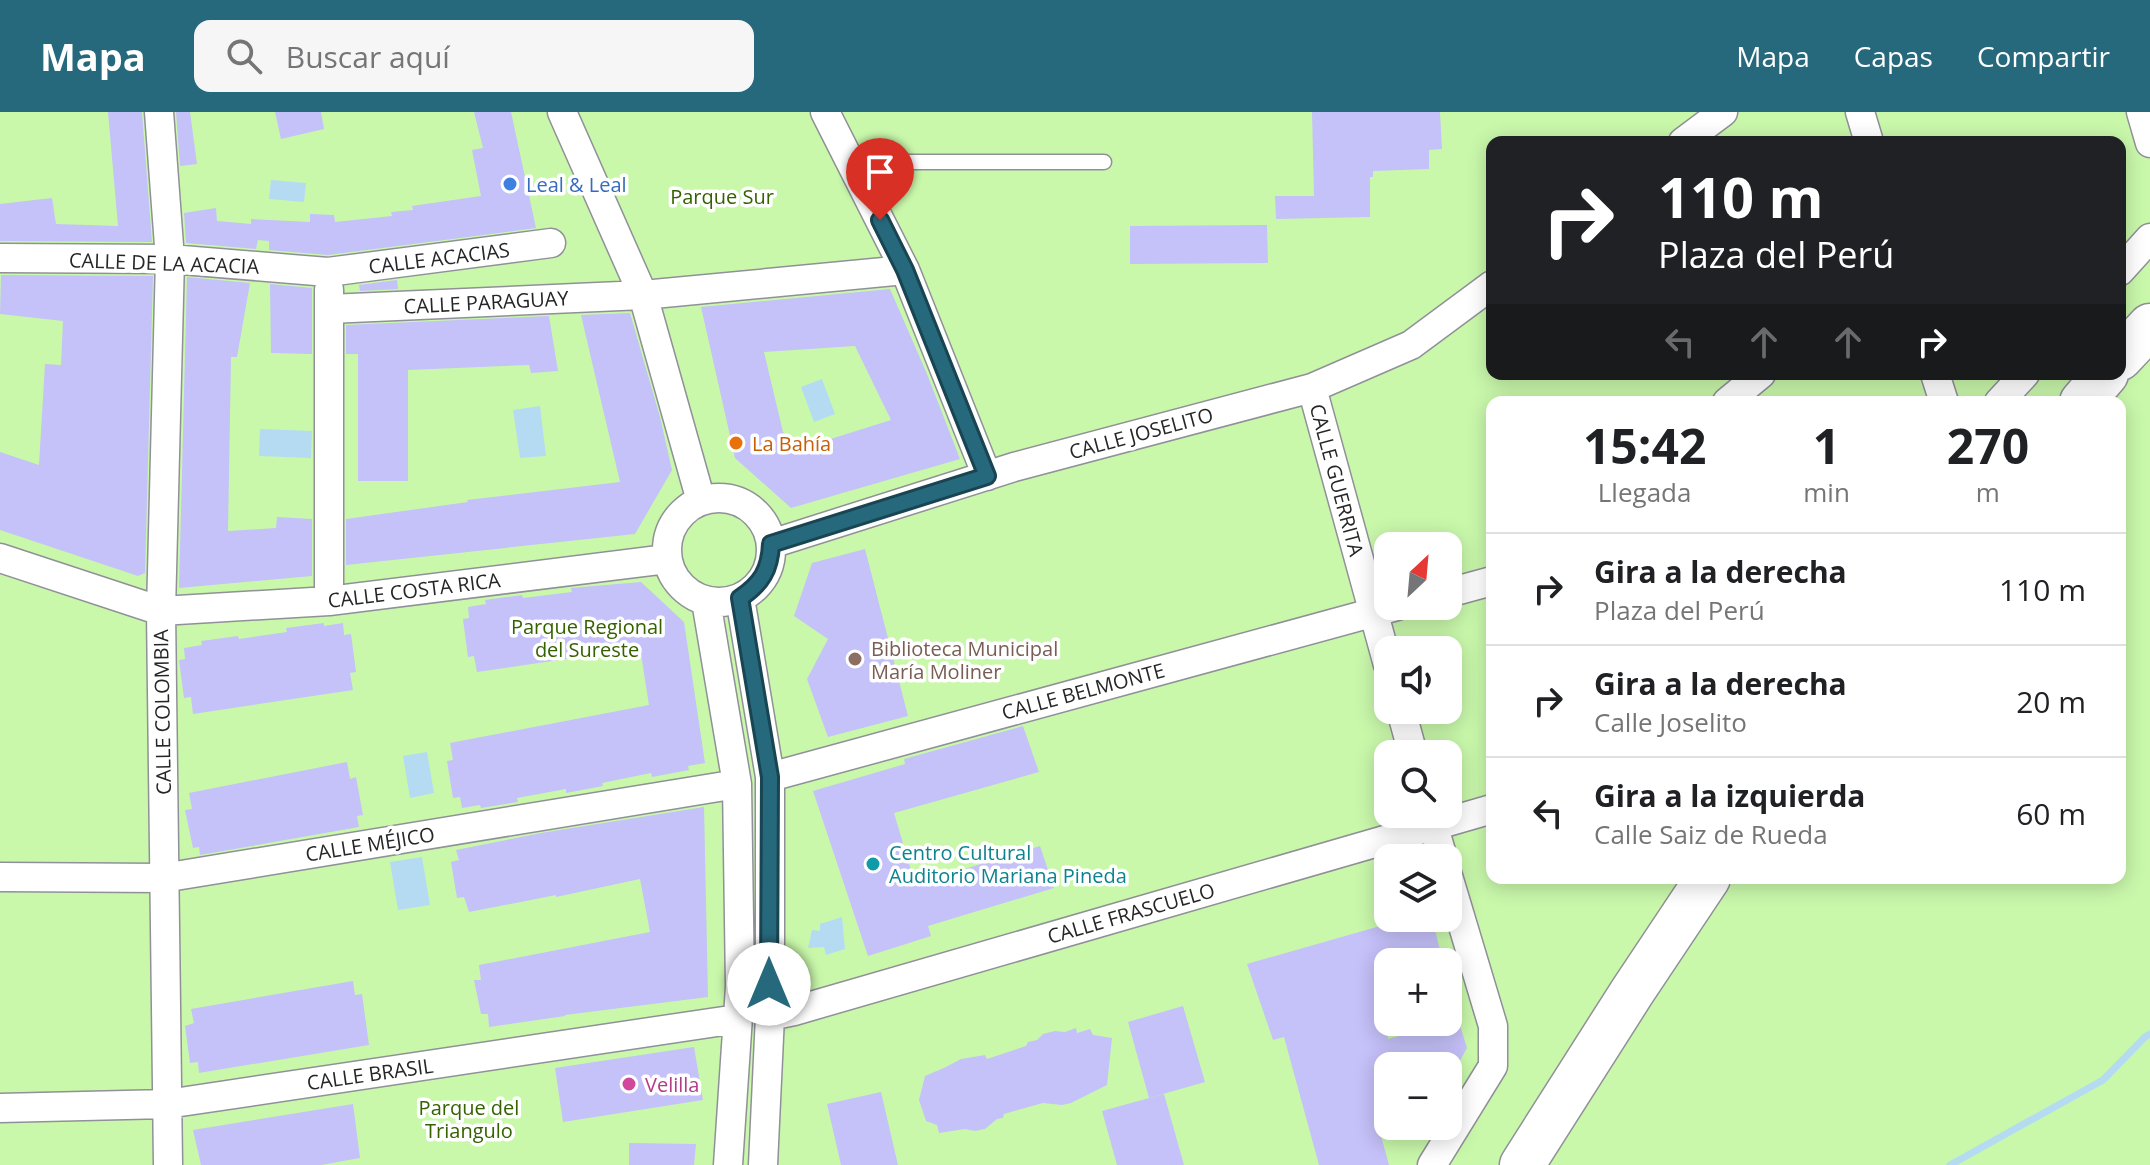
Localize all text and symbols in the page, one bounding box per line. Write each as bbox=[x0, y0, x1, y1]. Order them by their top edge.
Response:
search box bbox=[194, 20, 754, 92]
text: Mapa bbox=[40, 30, 146, 82]
icon: search bbox=[222, 34, 266, 78]
text: Buscar aquí bbox=[286, 36, 450, 77]
text: Mapa bbox=[1736, 37, 1810, 75]
text: Capas bbox=[1854, 37, 1933, 75]
text: Compartir bbox=[1977, 37, 2110, 75]
pin bbox=[846, 138, 914, 220]
icon: arrive bbox=[858, 150, 902, 194]
text: 110 m bbox=[1658, 158, 1824, 234]
icon: right bbox=[1526, 168, 1630, 272]
place label: Leal & Leal bbox=[526, 171, 627, 198]
marker: Leal & Leal bbox=[501, 175, 519, 193]
park label: Parque Sur bbox=[670, 183, 774, 210]
text: Plaza del Perú bbox=[1658, 230, 1894, 279]
street label: CALLE ACACIAS bbox=[367, 236, 511, 280]
street label: CALLE DE LA ACACIA bbox=[68, 246, 260, 280]
street label: CALLE PARAGUAY bbox=[403, 284, 570, 320]
icon: left bbox=[1658, 320, 1702, 364]
icon: ahead bbox=[1742, 320, 1786, 364]
icon: ahead bbox=[1826, 320, 1870, 364]
icon: right bbox=[1910, 320, 1954, 364]
street label: CALLE JOSELITO bbox=[1066, 401, 1216, 465]
street label: CALLE GUERRITA bbox=[1304, 401, 1370, 559]
text: 15:42 bbox=[1583, 413, 1706, 478]
text: 1 bbox=[1813, 413, 1840, 478]
text: 270 bbox=[1947, 413, 2029, 478]
place label: La Bahía bbox=[752, 430, 831, 457]
marker: La Bahía bbox=[727, 434, 745, 452]
text: Llegada bbox=[1598, 474, 1691, 510]
text: min bbox=[1803, 474, 1850, 510]
text: m bbox=[1976, 474, 2000, 510]
north arrow bbox=[1374, 532, 1462, 620]
map controls bbox=[1374, 532, 1462, 1140]
text: Gira a la derecha bbox=[1594, 551, 1847, 592]
street label: CALLE COSTA RICA bbox=[326, 566, 502, 614]
icon: right bbox=[1526, 567, 1570, 611]
text: 110 m bbox=[1999, 569, 2086, 610]
text: Plaza del Perú bbox=[1594, 592, 1765, 628]
park label: Parque Regional del Sureste bbox=[511, 613, 663, 663]
street label: CALLE COLOMBIA bbox=[147, 629, 177, 795]
place label: Biblioteca Municipal María Moliner bbox=[871, 635, 1058, 685]
button: sound bbox=[1374, 636, 1462, 724]
marker: Biblioteca Municipal María Moliner bbox=[846, 650, 864, 668]
street label: CALLE BELMONTE bbox=[999, 656, 1167, 726]
text: Gira a la derecha bbox=[1594, 663, 1847, 704]
icon: right bbox=[1526, 679, 1570, 723]
text: 20 m bbox=[2016, 681, 2086, 722]
text: Calle Joselito bbox=[1594, 704, 1747, 740]
button: search bbox=[1374, 740, 1462, 828]
text: Gira a la izquierda bbox=[1594, 775, 1866, 816]
icon: left bbox=[1526, 791, 1570, 835]
text: 60 m bbox=[2016, 793, 2086, 834]
text: Calle Saiz de Rueda bbox=[1594, 816, 1828, 852]
street label: CALLE MÉJICO bbox=[303, 820, 437, 868]
place label: Centro Cultural Auditorio Mariana Pineda bbox=[889, 839, 1127, 889]
button: layers bbox=[1374, 844, 1462, 932]
marker: Centro Cultural Auditorio Mariana Pineda bbox=[864, 855, 882, 873]
street label: CALLE FRASCUELO bbox=[1044, 876, 1218, 950]
position arrow bbox=[727, 942, 811, 1026]
button: + bbox=[1374, 948, 1462, 1036]
street label: CALLE BRASIL bbox=[305, 1052, 435, 1096]
button: − bbox=[1374, 1052, 1462, 1140]
place label: Velilla bbox=[645, 1071, 699, 1098]
marker: Velilla bbox=[620, 1075, 638, 1093]
park label: Parque del Triangulo bbox=[419, 1094, 519, 1144]

